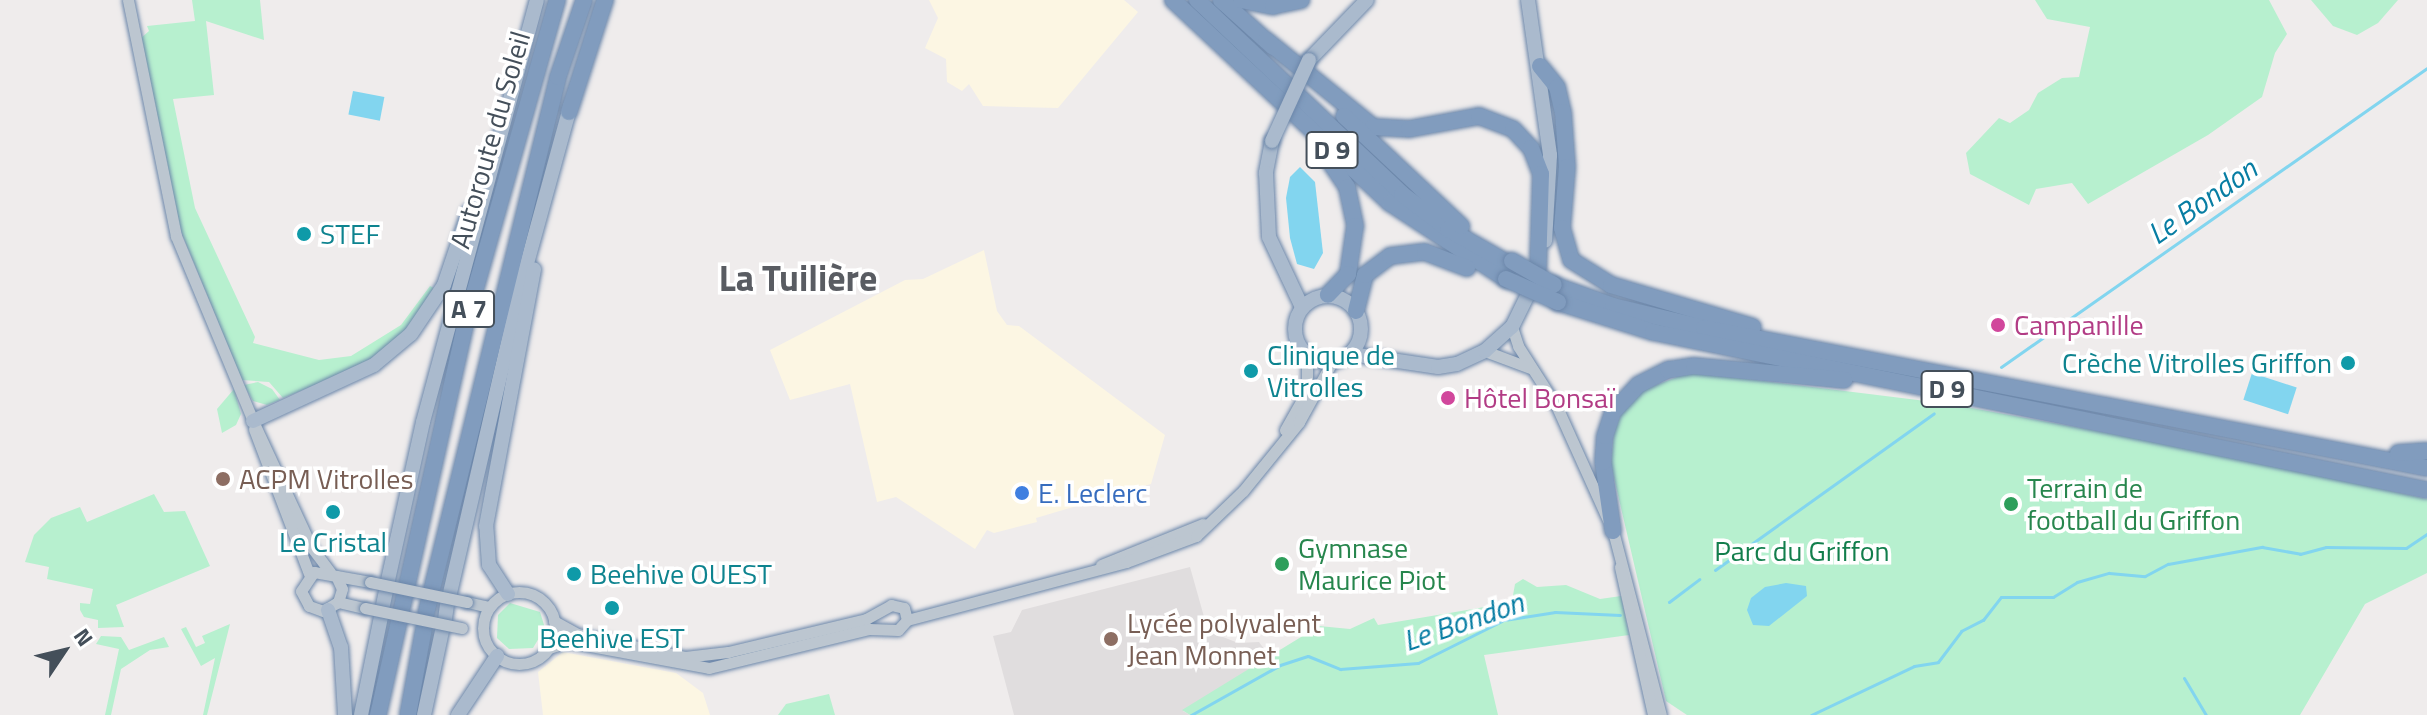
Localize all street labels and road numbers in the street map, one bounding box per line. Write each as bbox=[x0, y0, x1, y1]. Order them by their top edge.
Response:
street label: Autoroute du Soleil bbox=[443, 28, 537, 252]
road number: D 9 bbox=[1304, 128, 1360, 172]
road number: A 7 bbox=[443, 287, 495, 331]
road number: D 9 bbox=[1919, 367, 1975, 411]

